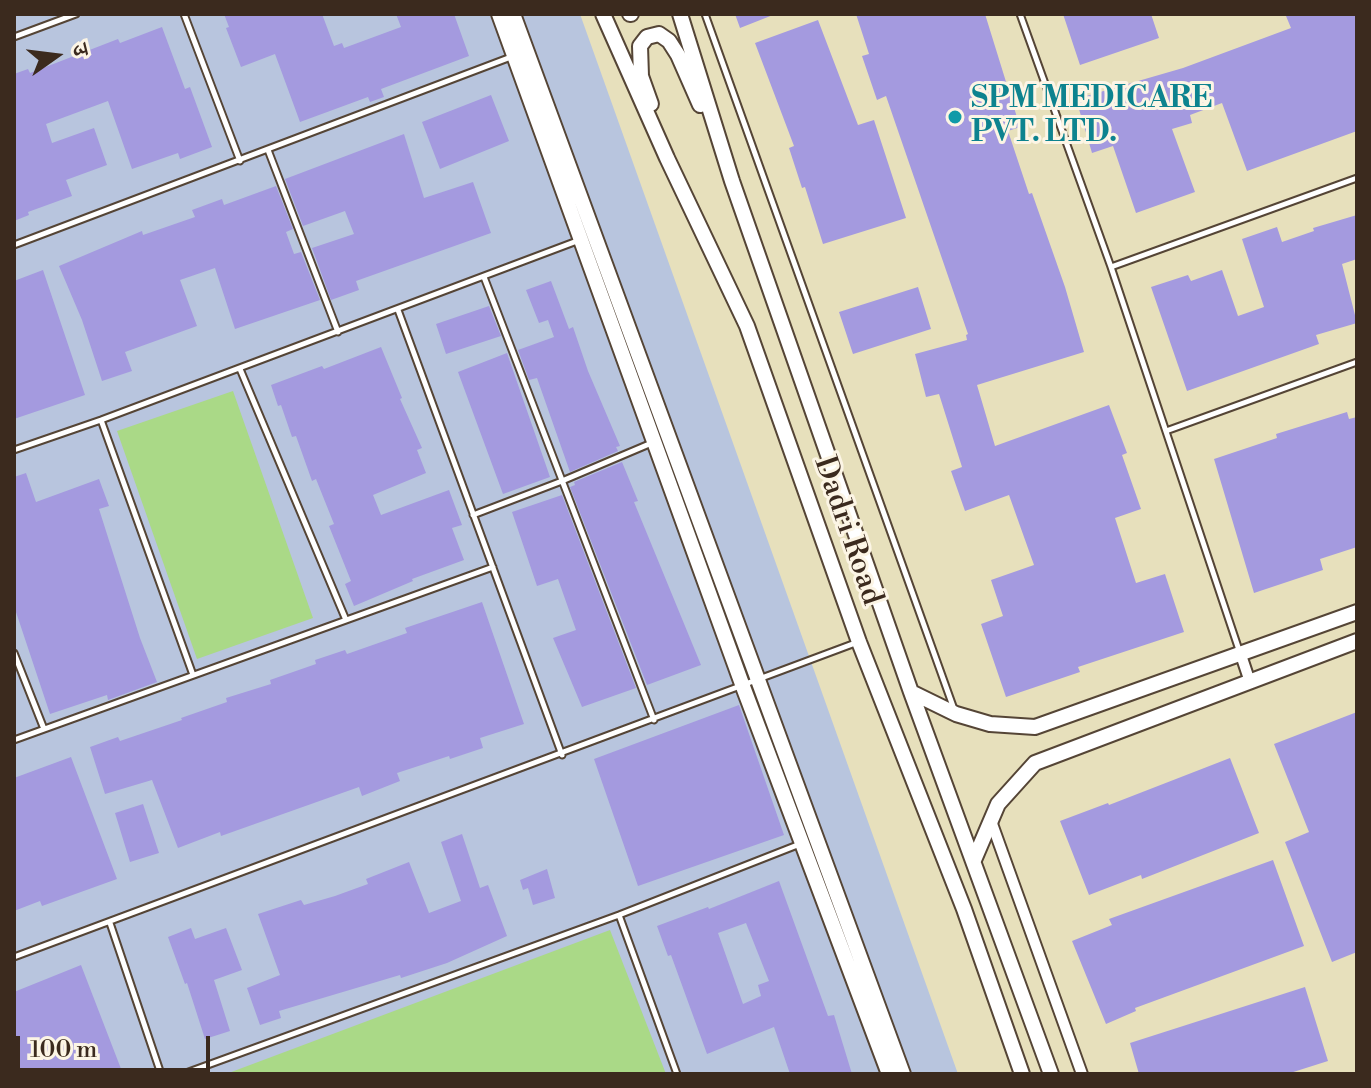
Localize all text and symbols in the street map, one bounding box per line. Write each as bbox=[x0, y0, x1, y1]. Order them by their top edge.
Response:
north arrow bbox=[16, 16, 96, 96]
text: उ bbox=[65, 41, 94, 59]
place label: SPM MEDICARE PVT. LTD. bbox=[971, 82, 1212, 152]
marker: SPM MEDICARE PVT. LTD. bbox=[946, 108, 964, 126]
street label: Dadri Road bbox=[805, 452, 889, 610]
scale bar bbox=[20, 1020, 214, 1070]
text: 100 m bbox=[30, 1035, 97, 1065]

